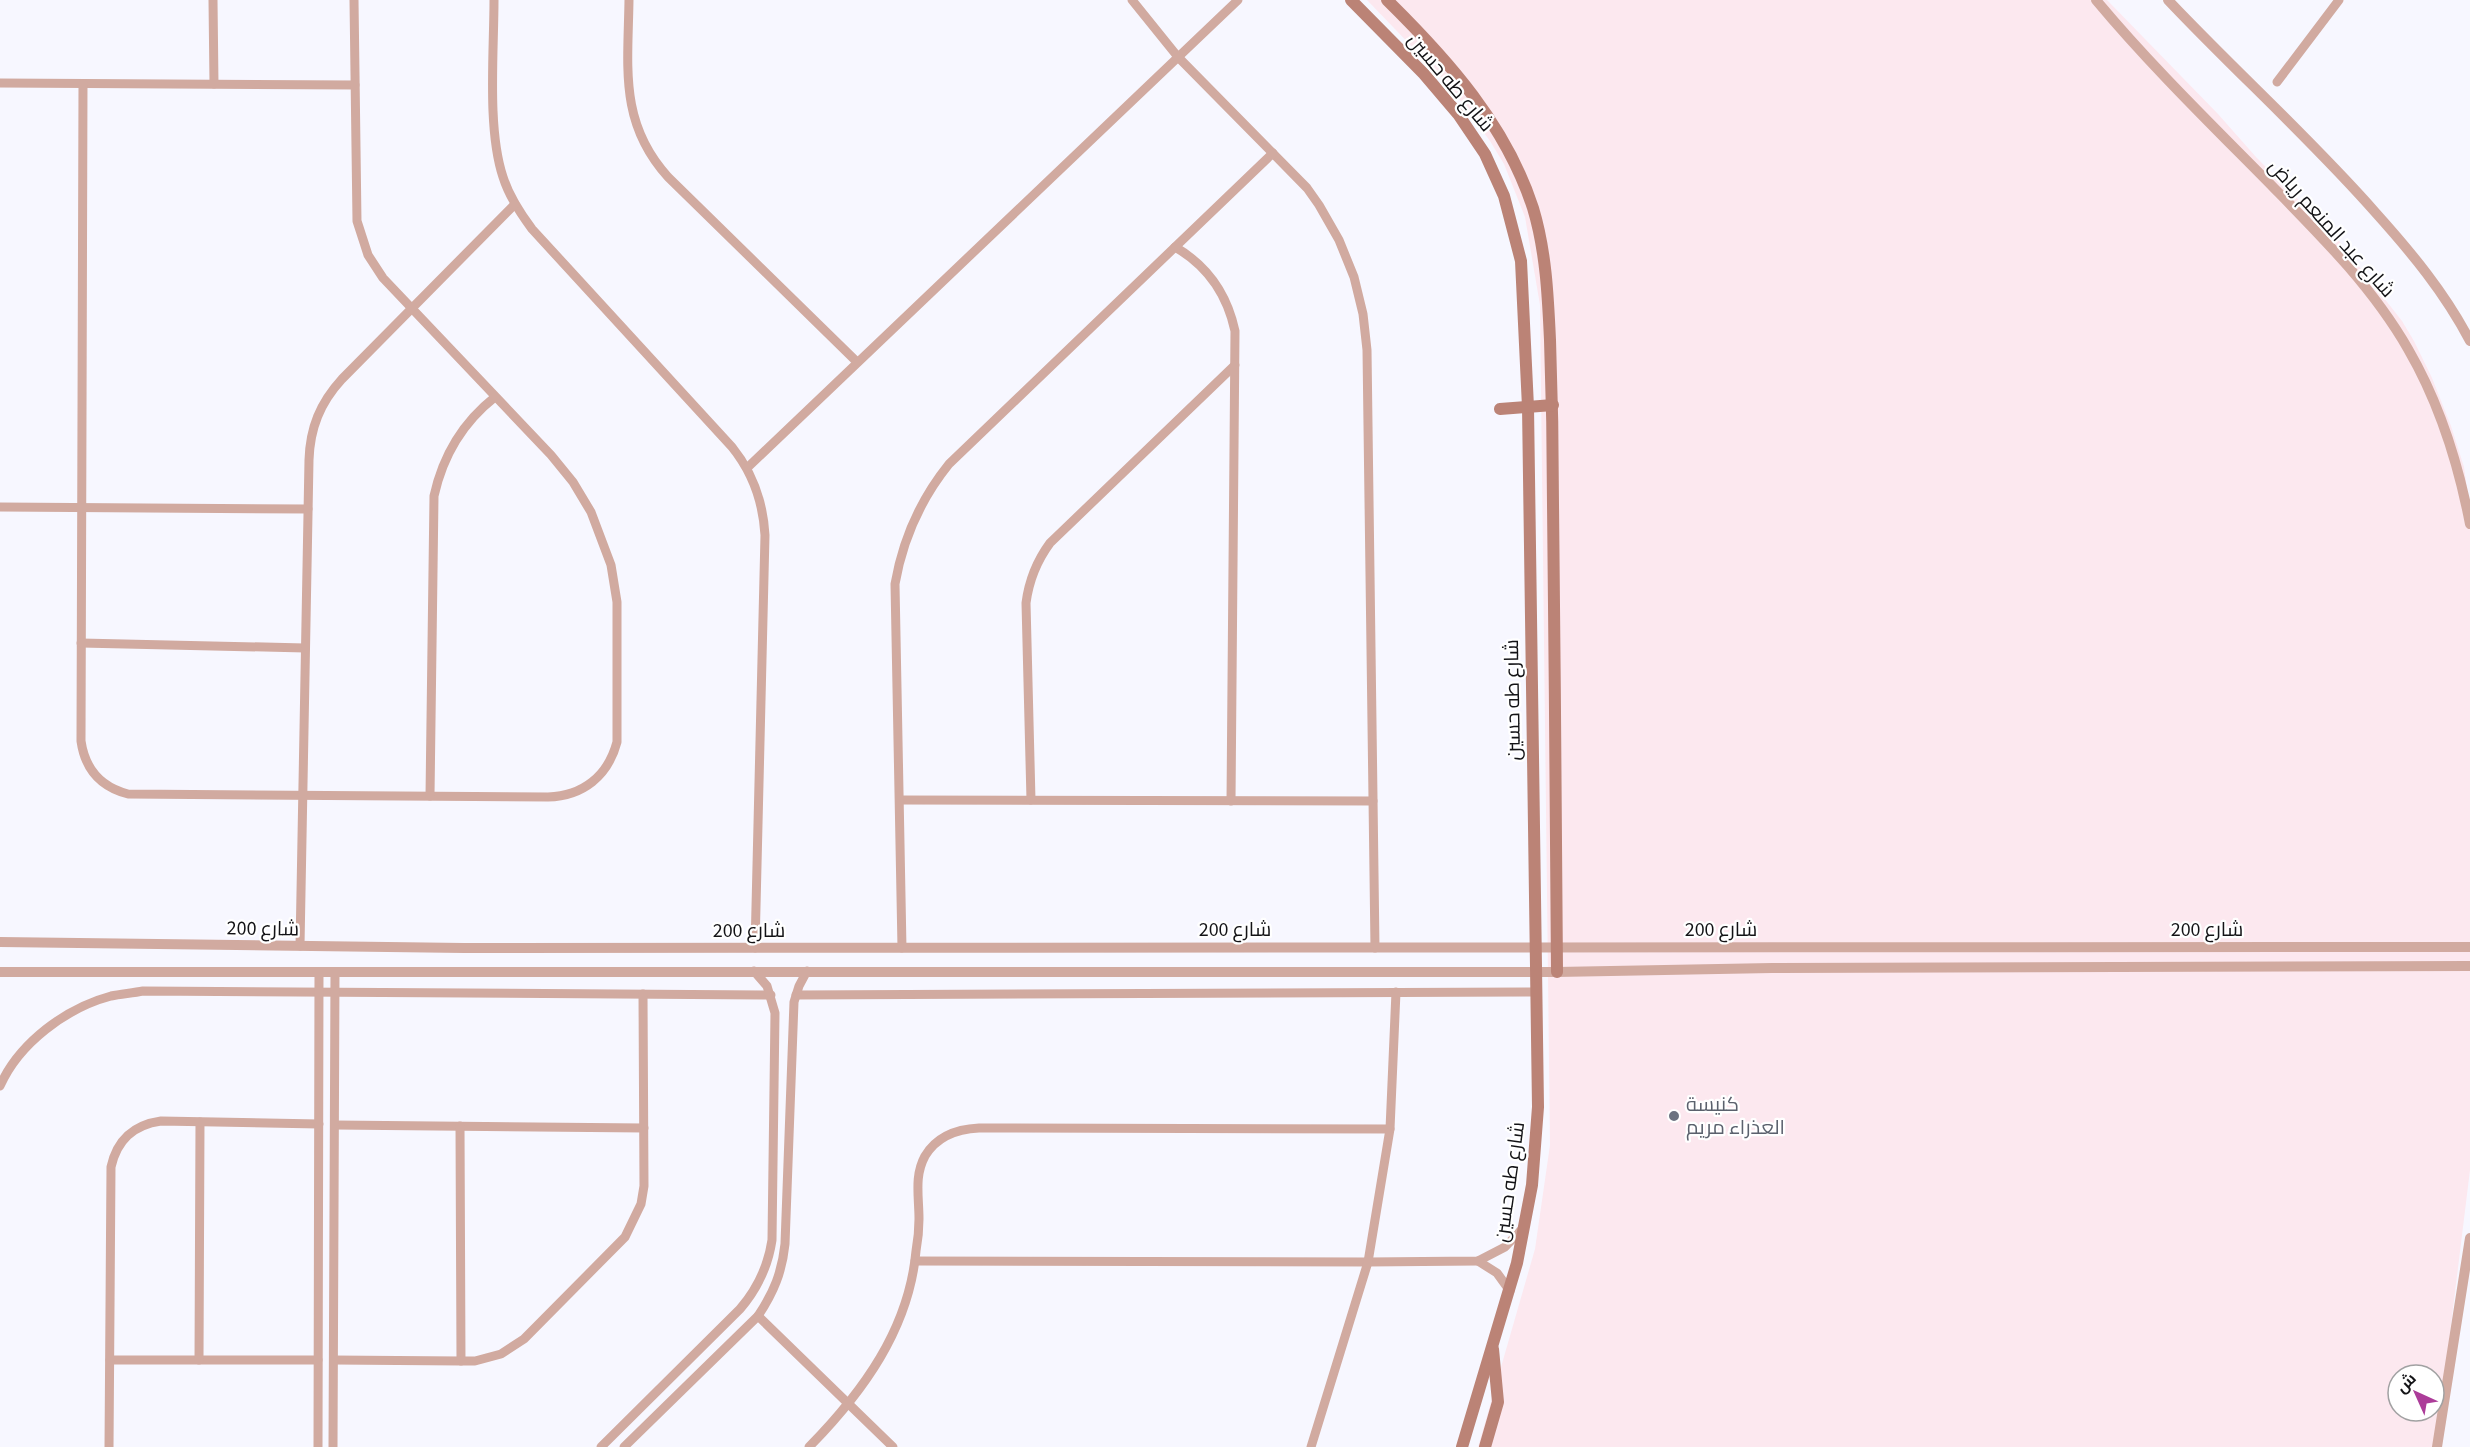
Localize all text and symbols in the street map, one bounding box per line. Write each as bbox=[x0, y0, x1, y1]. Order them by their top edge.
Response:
street label: شارع طه حسين bbox=[1401, 27, 1500, 138]
street label: شارع عبد المنعم رياض bbox=[2262, 153, 2401, 304]
street label: شارع طه حسين bbox=[1498, 639, 1528, 761]
street label: شارع 200 bbox=[226, 914, 300, 944]
street label: شارع 200 bbox=[1199, 916, 1271, 944]
street label: شارع 200 bbox=[1685, 916, 1757, 944]
street label: شارع 200 bbox=[2171, 916, 2243, 944]
street label: شارع 200 bbox=[713, 917, 785, 945]
place label: كنيسة العذراء مريم bbox=[1686, 1091, 1785, 1142]
marker: كنيسة العذراء مريم bbox=[1667, 1109, 1681, 1123]
street label: شارع طه حسين bbox=[1488, 1120, 1532, 1244]
north arrow bbox=[2386, 1363, 2446, 1423]
text: ش bbox=[2391, 1368, 2421, 1398]

